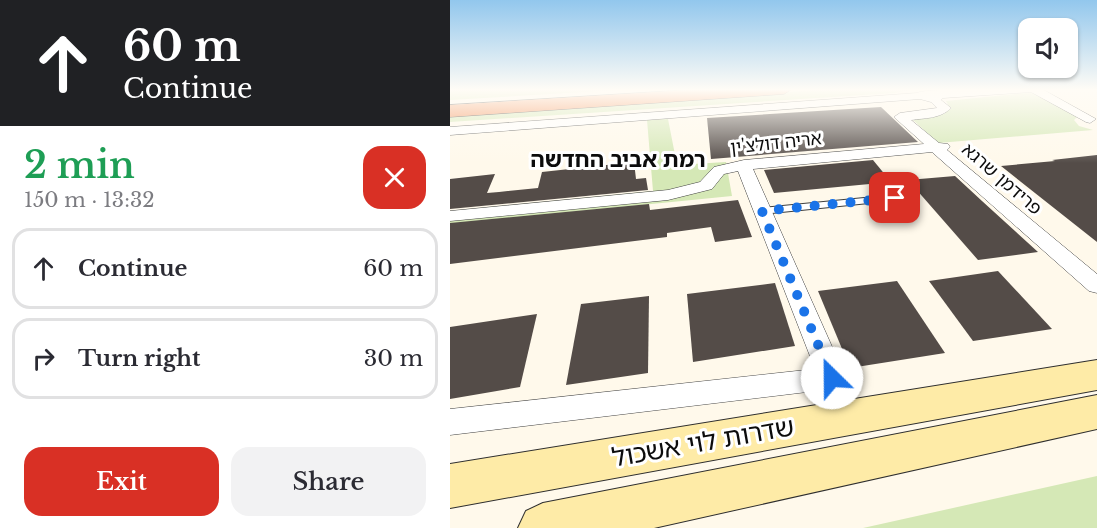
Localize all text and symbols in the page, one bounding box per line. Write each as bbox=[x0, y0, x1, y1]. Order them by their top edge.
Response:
map controls bbox=[1018, 18, 1078, 78]
button: sound bbox=[1018, 18, 1078, 78]
text: 60 m bbox=[123, 20, 241, 72]
icon: ahead bbox=[24, 24, 102, 102]
text: Continue bbox=[123, 72, 253, 105]
street label: אריה דולצ'ין bbox=[729, 127, 823, 159]
street label: פרידמן שרגא bbox=[958, 138, 1046, 220]
text: 2 min bbox=[24, 143, 135, 188]
button: close bbox=[363, 146, 426, 209]
district label: רמת אביב החדשה bbox=[530, 146, 706, 173]
pin bbox=[869, 172, 920, 223]
icon: arrive bbox=[878, 181, 911, 214]
text: 150 m · 13:32 bbox=[24, 188, 155, 212]
icon: ahead bbox=[27, 252, 60, 285]
text: Continue bbox=[78, 255, 187, 282]
text: 60 m bbox=[363, 255, 423, 282]
icon: right bbox=[27, 342, 60, 375]
text: Turn right bbox=[78, 345, 200, 372]
text: 30 m bbox=[364, 345, 423, 372]
position arrow bbox=[800, 346, 864, 410]
street label: שדרות לוי אשכול bbox=[609, 410, 797, 474]
button: Exit bbox=[24, 447, 219, 516]
button: Share bbox=[231, 447, 426, 516]

